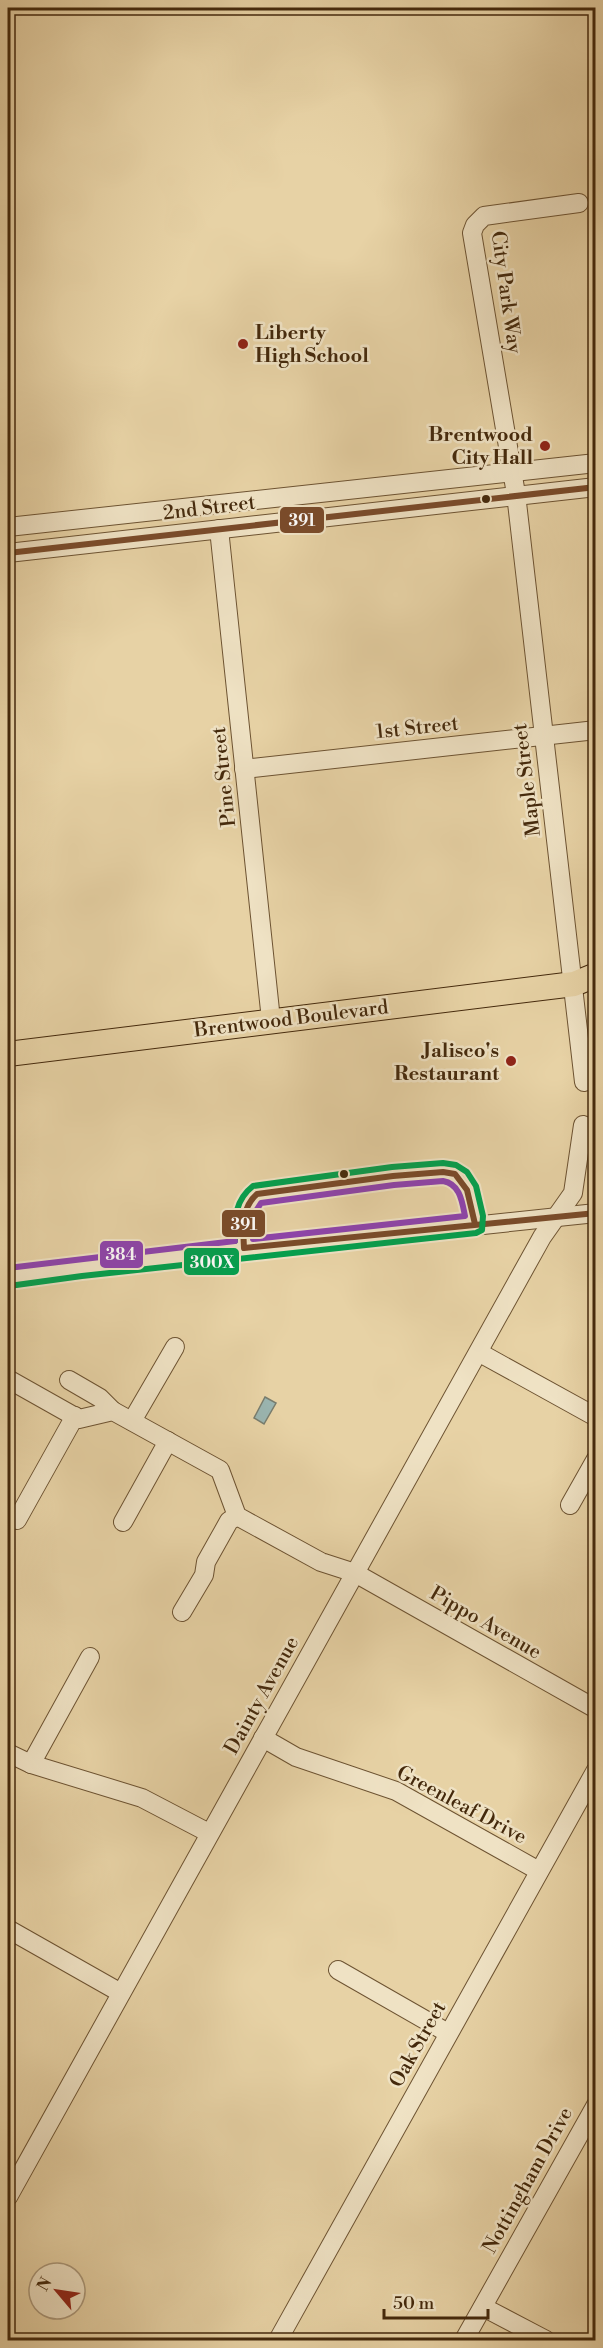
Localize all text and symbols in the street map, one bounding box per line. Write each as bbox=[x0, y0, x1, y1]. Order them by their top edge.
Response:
street label: City Park Way bbox=[485, 229, 527, 355]
place label: Liberty High School bbox=[255, 321, 369, 369]
marker: Liberty High School bbox=[236, 337, 250, 351]
place label: Brentwood City Hall bbox=[428, 423, 533, 471]
marker: Brentwood City Hall bbox=[538, 439, 552, 453]
street label: 2nd Street bbox=[161, 490, 257, 527]
unlabelled marker bbox=[480, 493, 492, 505]
line badge: 391 bbox=[279, 506, 325, 534]
text: 391 bbox=[289, 511, 316, 531]
street label: 1st Street bbox=[375, 712, 460, 745]
street label: Maple Street bbox=[508, 722, 547, 838]
street label: Pine Street bbox=[207, 725, 242, 828]
street label: Brentwood Boulevard bbox=[192, 995, 390, 1044]
place label: Jalisco's Restaurant bbox=[394, 1039, 500, 1087]
marker: Jalisco's Restaurant bbox=[504, 1054, 518, 1068]
unlabelled marker bbox=[338, 1168, 350, 1180]
line badge: 391 bbox=[221, 1209, 266, 1238]
text: 391 bbox=[231, 1215, 258, 1235]
line badge: 384 bbox=[99, 1240, 144, 1269]
text: 384 bbox=[106, 1245, 137, 1265]
line badge: 300X bbox=[183, 1247, 240, 1276]
text: 300X bbox=[190, 1253, 235, 1273]
street label: Pippo Avenue bbox=[425, 1581, 545, 1665]
street label: Dainty Avenue bbox=[220, 1632, 305, 1759]
street label: Greenleaf Drive bbox=[392, 1761, 531, 1850]
street label: Oak Street bbox=[384, 1997, 452, 2092]
street label: Nottingham Drive bbox=[478, 2103, 579, 2258]
north arrow bbox=[27, 2261, 87, 2321]
text: N bbox=[33, 2274, 57, 2295]
scale bar bbox=[384, 2282, 488, 2320]
text: 50 m bbox=[393, 2292, 435, 2315]

